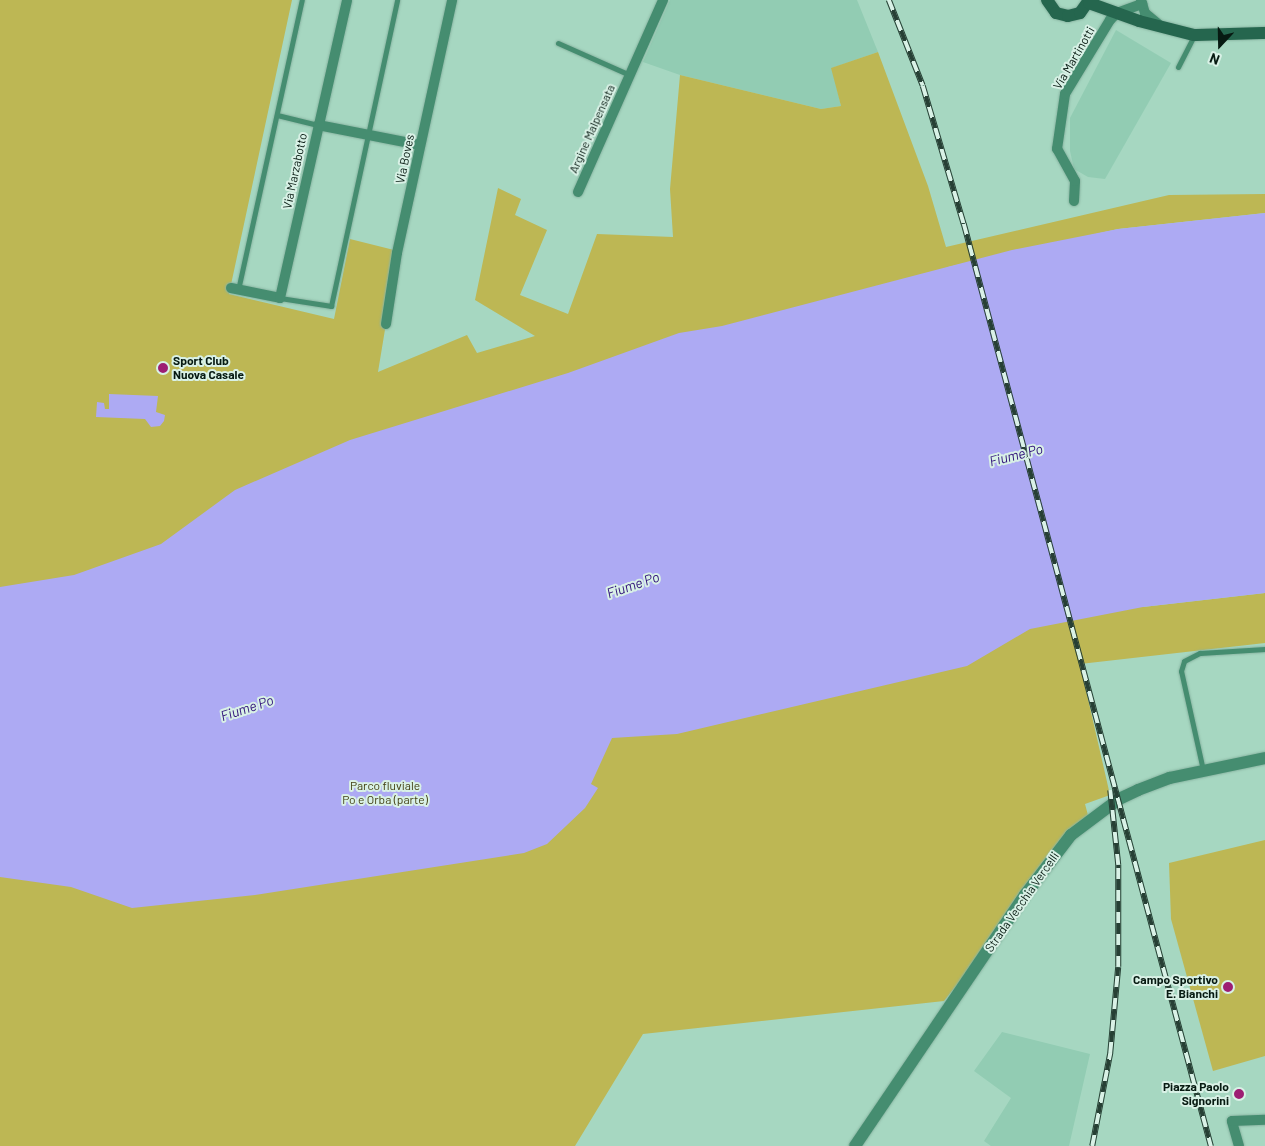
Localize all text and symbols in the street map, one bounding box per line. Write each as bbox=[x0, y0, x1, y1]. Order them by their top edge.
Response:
north arrow bbox=[1195, 20, 1245, 70]
street label: Via Martinotti bbox=[1050, 24, 1098, 92]
text: N bbox=[1207, 50, 1222, 69]
street label: Argine Malpensata bbox=[566, 82, 618, 176]
street label: Via Marzabotto bbox=[280, 132, 310, 210]
street label: Via Boves bbox=[393, 133, 417, 185]
place label: Sport Club Nuova Casale bbox=[173, 354, 244, 382]
marker: Sport Club Nuova Casale bbox=[157, 362, 169, 374]
water label: Fiume Po bbox=[987, 440, 1045, 470]
water label: Fiume Po bbox=[604, 568, 662, 602]
water label: Fiume Po bbox=[218, 692, 276, 724]
park label: Parco fluviale Po e Orba (parte) bbox=[342, 779, 428, 807]
street label: Strada Vecchia Vercelli bbox=[982, 849, 1062, 955]
place label: Campo Sportivo E. Bianchi bbox=[1133, 973, 1218, 1001]
marker: Campo Sportivo E. Bianchi bbox=[1222, 981, 1234, 993]
place label: Piazza Paolo Signorini bbox=[1163, 1080, 1229, 1108]
marker: Piazza Paolo Signorini bbox=[1233, 1088, 1245, 1100]

